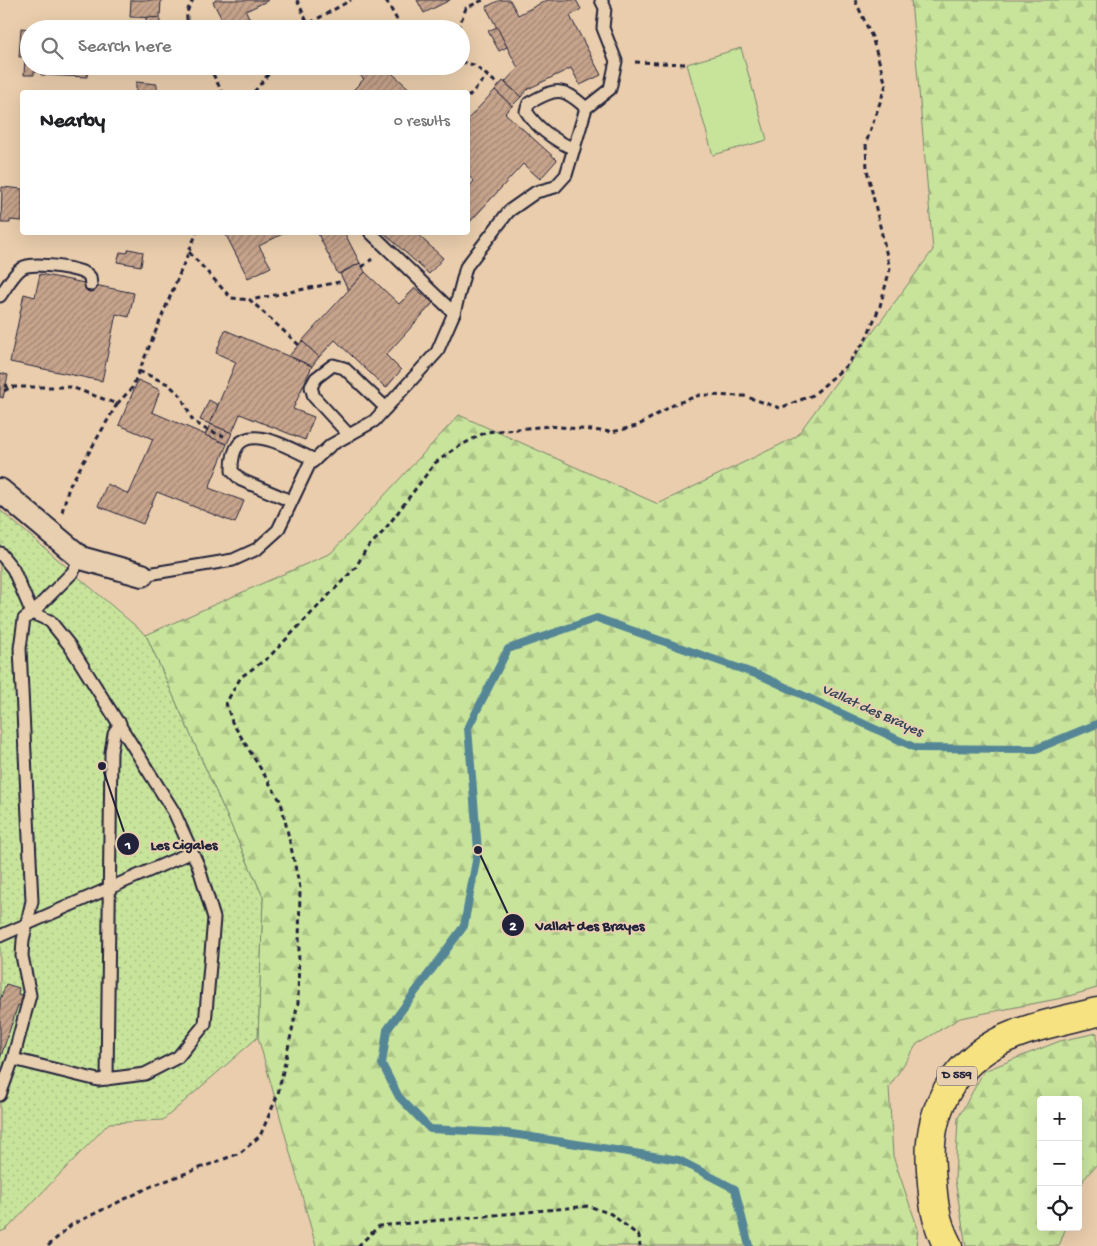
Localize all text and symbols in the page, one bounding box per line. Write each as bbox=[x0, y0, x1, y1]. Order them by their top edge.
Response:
search box bbox=[20, 20, 470, 75]
icon: search bbox=[38, 34, 66, 62]
text: Search here bbox=[78, 36, 172, 59]
text: Nearby bbox=[40, 110, 105, 135]
text: 0 results bbox=[394, 113, 450, 132]
water label: Vallat des Brayes bbox=[819, 681, 927, 742]
callout: Les Cigales bbox=[116, 829, 228, 859]
text: 1 bbox=[124, 837, 131, 855]
text: Les Cigales bbox=[150, 837, 219, 855]
callout: Vallat des Brayes bbox=[500, 910, 654, 940]
text: 2 bbox=[509, 918, 517, 936]
text: Vallat des Brayes bbox=[535, 918, 646, 936]
road number: D 559 bbox=[937, 1066, 977, 1086]
map controls bbox=[1037, 1096, 1082, 1231]
button: + bbox=[1037, 1096, 1082, 1141]
button: − bbox=[1037, 1141, 1082, 1186]
button: locate bbox=[1037, 1186, 1082, 1231]

